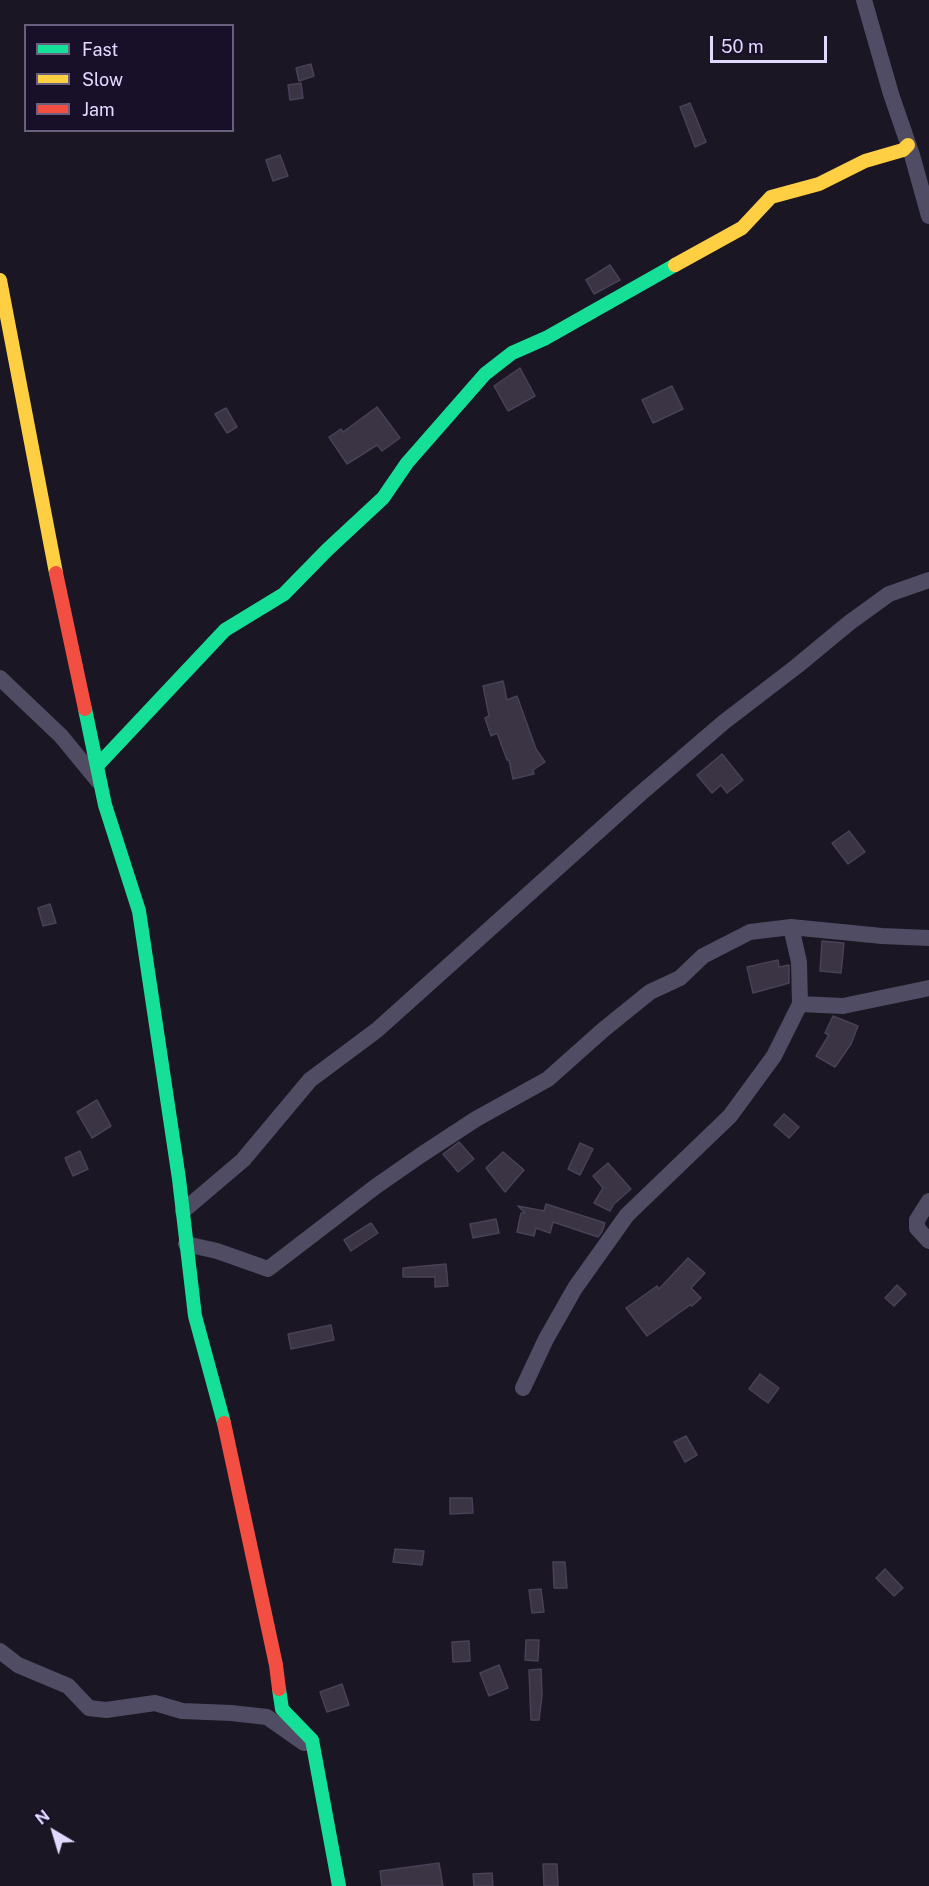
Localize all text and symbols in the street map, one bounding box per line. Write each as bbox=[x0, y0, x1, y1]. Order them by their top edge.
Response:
legend bbox=[24, 24, 234, 132]
scale bar bbox=[713, 24, 830, 62]
text: 50 m bbox=[721, 36, 764, 57]
text: Fast bbox=[82, 39, 118, 60]
text: Slow bbox=[82, 69, 123, 90]
text: Jam bbox=[82, 99, 115, 120]
north arrow bbox=[24, 1802, 84, 1862]
text: N bbox=[32, 1806, 53, 1829]

